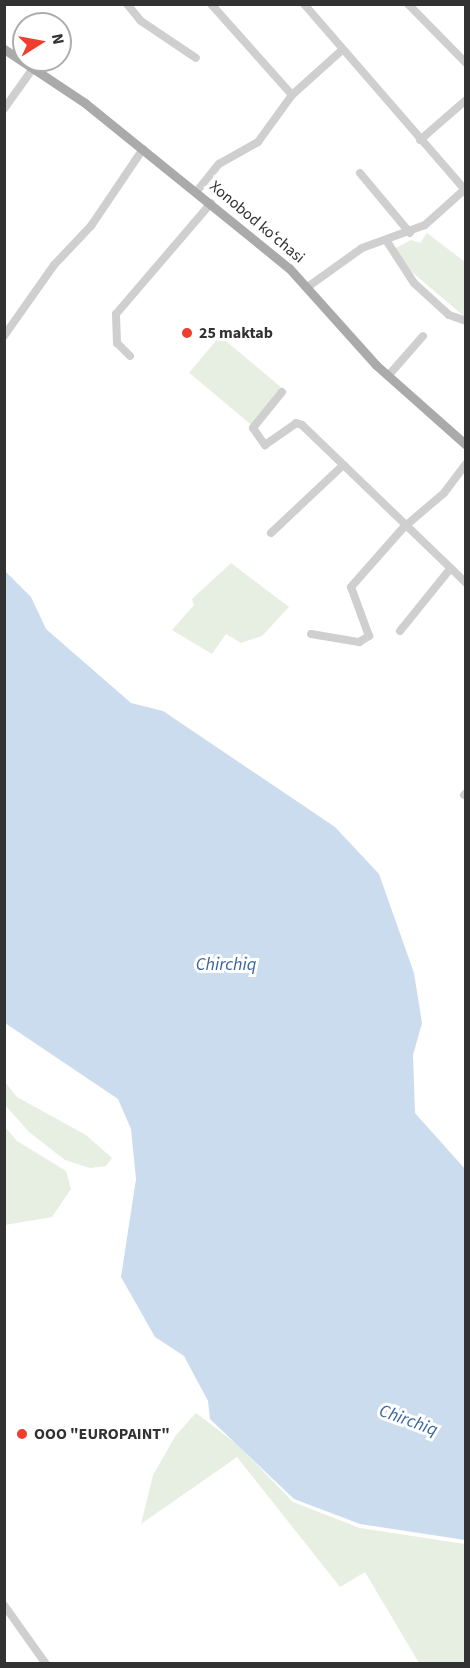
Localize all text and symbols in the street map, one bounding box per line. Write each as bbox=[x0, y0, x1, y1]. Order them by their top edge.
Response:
north arrow bbox=[12, 12, 72, 72]
text: N bbox=[46, 32, 70, 46]
street label: Xonobod koʻchasi bbox=[206, 177, 308, 267]
place label: 25 maktab bbox=[199, 323, 273, 343]
marker: 25 maktab bbox=[180, 326, 194, 340]
water label: Chirchiq bbox=[196, 954, 256, 976]
water label: Chirchiq bbox=[376, 1400, 440, 1442]
place label: OOO "EUROPAINT" bbox=[34, 1424, 170, 1444]
marker: OOO "EUROPAINT" bbox=[15, 1427, 29, 1441]

